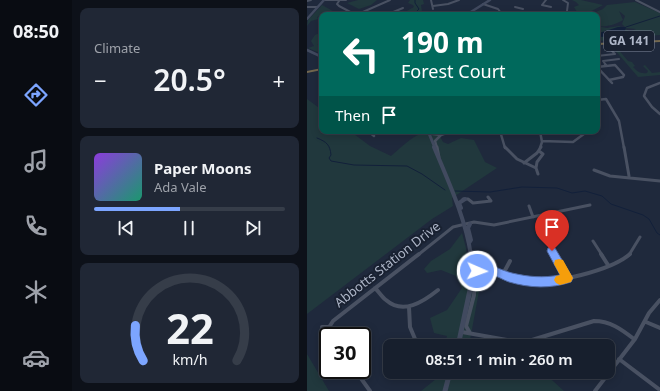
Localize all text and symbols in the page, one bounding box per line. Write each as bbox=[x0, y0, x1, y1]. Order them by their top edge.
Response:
text: 08:50 bbox=[13, 19, 59, 43]
text: 190 m bbox=[401, 23, 484, 61]
icon: left bbox=[335, 28, 387, 80]
road number: GA 141 bbox=[604, 31, 654, 51]
text: Climate bbox=[94, 39, 140, 57]
text: 20.5° bbox=[153, 59, 226, 100]
text: Forest Court bbox=[401, 59, 506, 83]
text: − bbox=[94, 65, 107, 95]
text: + bbox=[272, 65, 285, 95]
icon: directions bbox=[22, 81, 50, 109]
icon: arrive bbox=[378, 104, 400, 126]
text: Then bbox=[335, 105, 370, 125]
icon: music bbox=[22, 147, 50, 175]
text: Paper Moons bbox=[154, 158, 252, 178]
text: Ada Vale bbox=[154, 178, 207, 196]
pin bbox=[535, 210, 569, 251]
icon: phone bbox=[22, 212, 50, 240]
icon: arrive bbox=[541, 216, 563, 238]
icon: previous bbox=[115, 217, 137, 239]
icon: pause bbox=[178, 217, 200, 239]
icon: next bbox=[242, 217, 264, 239]
street label: Abbotts Station Drive bbox=[330, 217, 444, 311]
position arrow bbox=[456, 250, 498, 292]
icon: climate bbox=[22, 278, 50, 306]
text: 22 bbox=[166, 300, 213, 356]
speed limit sign: 30 bbox=[319, 327, 371, 379]
icon: car bbox=[22, 344, 50, 372]
text: 08:51 · 1 min · 260 m bbox=[425, 349, 573, 369]
text: km/h bbox=[172, 350, 207, 369]

